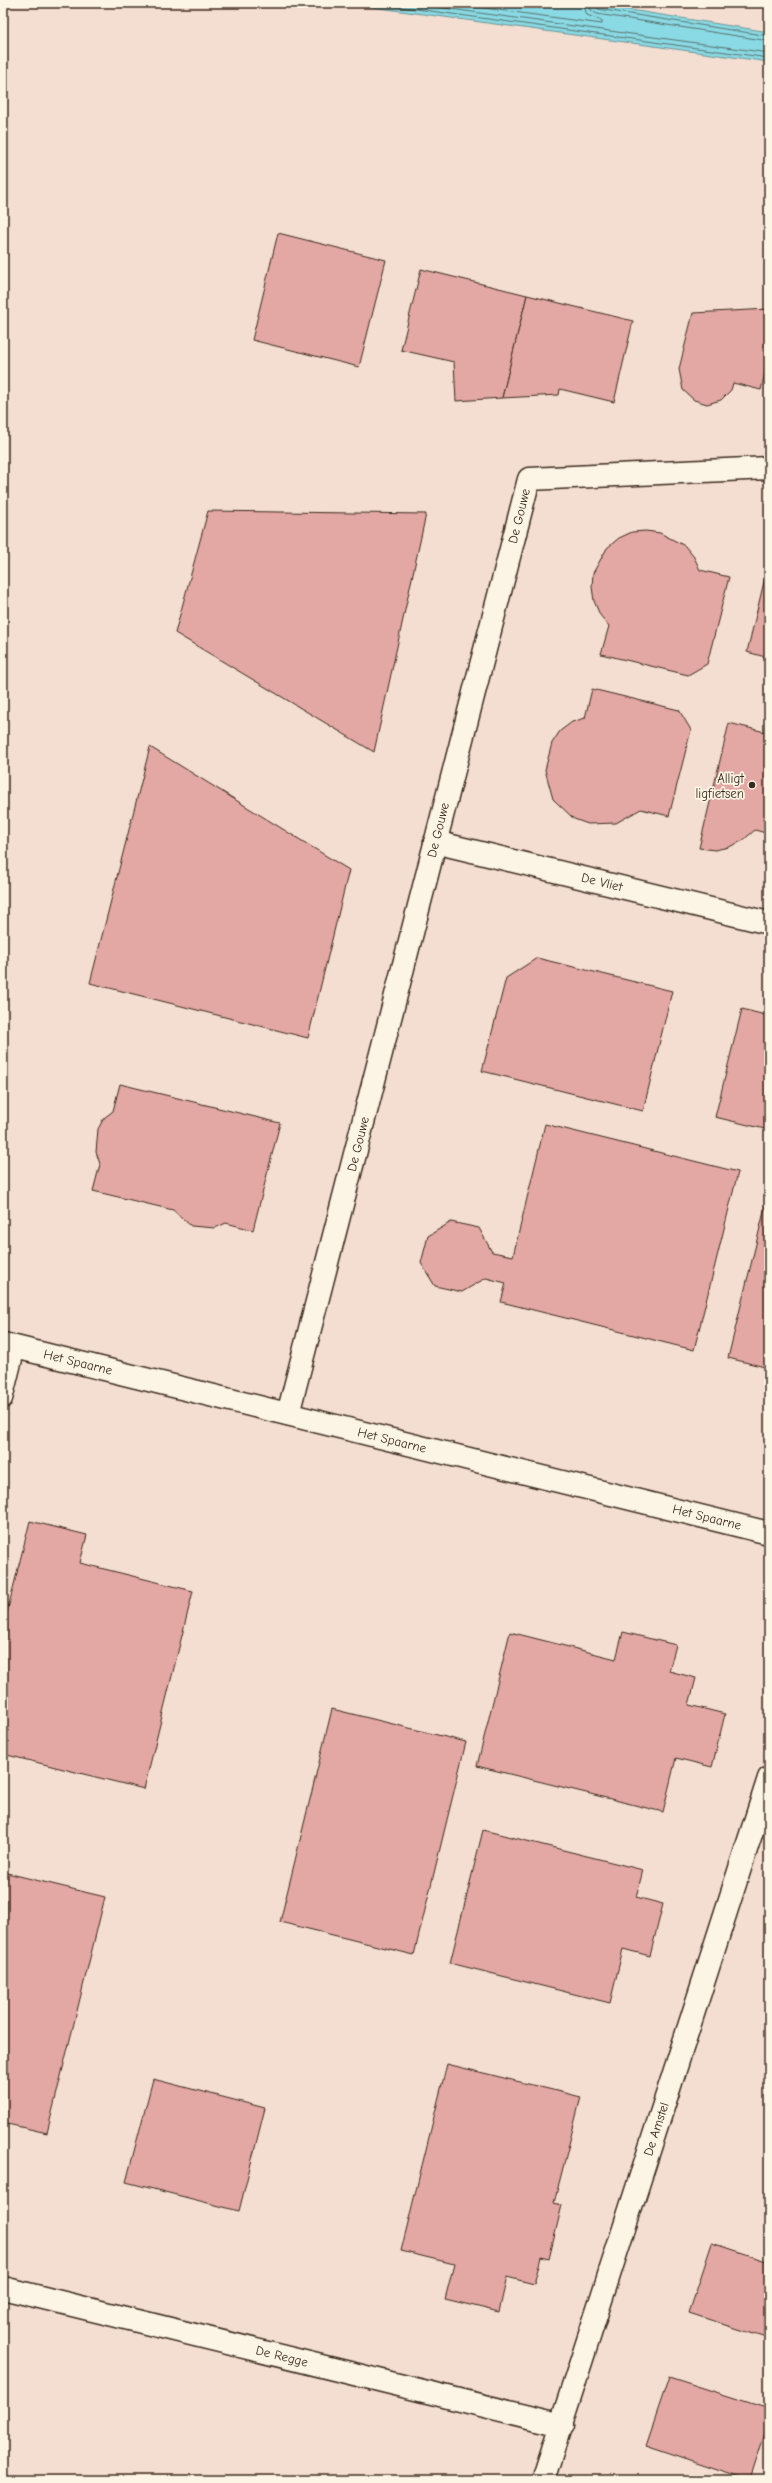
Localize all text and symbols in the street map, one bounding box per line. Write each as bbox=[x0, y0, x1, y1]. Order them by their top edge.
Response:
street label: De Gouwe bbox=[505, 487, 533, 545]
place label: Alligt ligfietsen bbox=[695, 771, 745, 801]
marker: Alligt ligfietsen bbox=[747, 780, 757, 790]
street label: De Gouwe bbox=[424, 801, 452, 859]
street label: De Vliet bbox=[580, 870, 625, 895]
street label: De Gouwe bbox=[344, 1115, 372, 1173]
street label: Het Spaarne bbox=[42, 1346, 114, 1378]
street label: Het Spaarne bbox=[356, 1424, 428, 1456]
street label: Het Spaarne bbox=[671, 1501, 743, 1533]
street label: De Amstel bbox=[640, 2100, 672, 2158]
street label: De Regge bbox=[254, 2342, 310, 2370]

